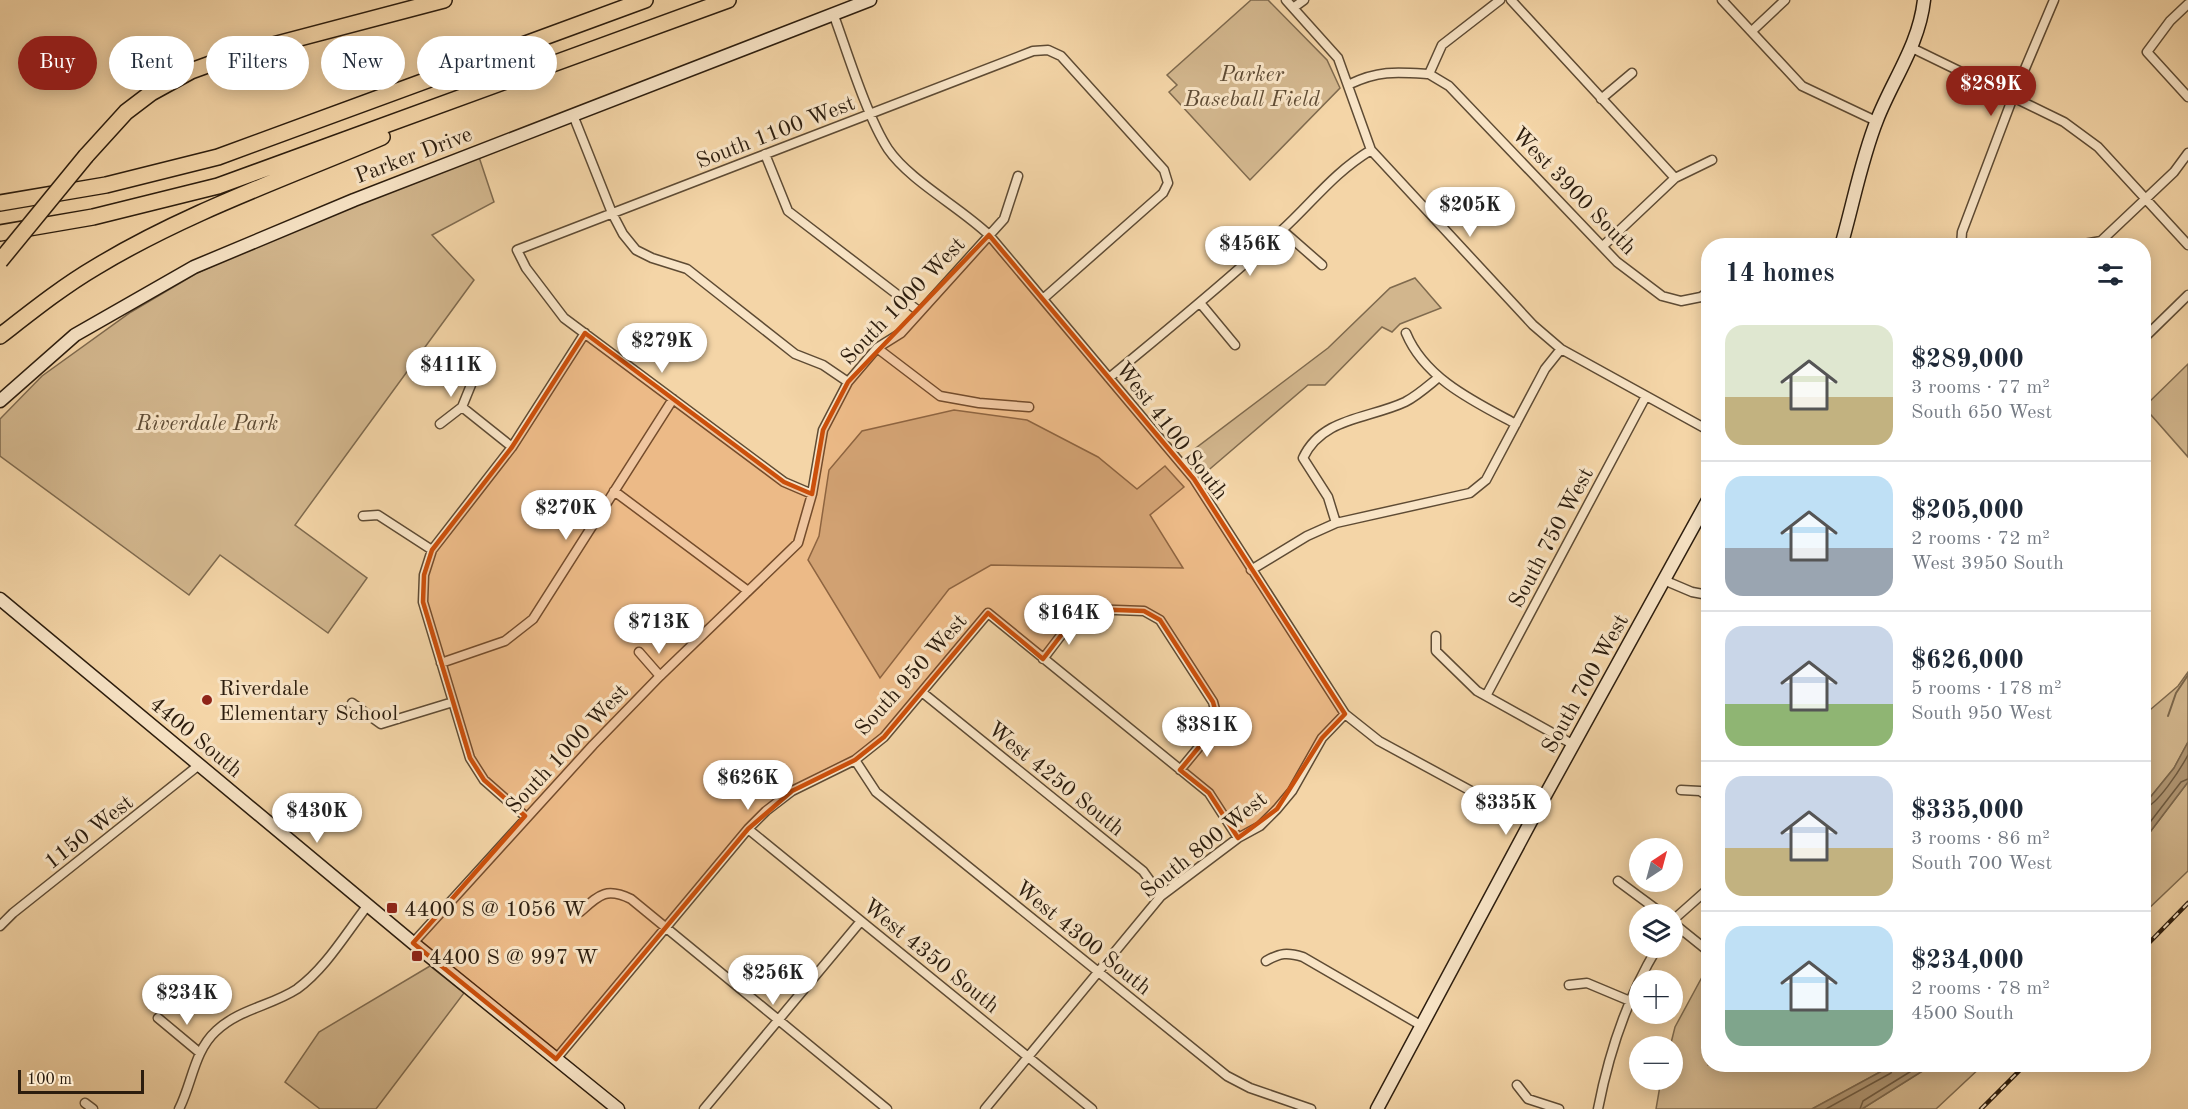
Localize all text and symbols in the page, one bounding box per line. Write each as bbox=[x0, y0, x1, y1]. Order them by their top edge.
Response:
chip: Buy bbox=[18, 36, 97, 90]
chip: Rent bbox=[109, 36, 194, 90]
chip: Filters bbox=[206, 36, 309, 90]
chip: New bbox=[321, 36, 405, 90]
chip: Apartment bbox=[417, 36, 557, 90]
park label: Parker Baseball Field bbox=[1183, 64, 1320, 111]
pin: $289K bbox=[1949, 66, 2033, 117]
text: $289K bbox=[1960, 75, 2022, 95]
street label: South 1100 West bbox=[693, 92, 858, 173]
street label: Parker Drive bbox=[352, 123, 475, 188]
street label: West 3900 South bbox=[1507, 123, 1640, 260]
pin: $205K bbox=[1428, 187, 1512, 238]
text: $205K bbox=[1439, 196, 1501, 216]
pin: $456K bbox=[1208, 226, 1292, 277]
street label: South 1000 West bbox=[837, 233, 970, 369]
text: $456K bbox=[1219, 235, 1281, 255]
icon: filters bbox=[2094, 258, 2127, 291]
text: 14 homes bbox=[1725, 261, 1834, 287]
pin: $279K bbox=[620, 323, 704, 374]
text: $279K bbox=[631, 332, 693, 352]
pin: $411K bbox=[409, 347, 493, 398]
text: $289,000 bbox=[1911, 347, 2024, 373]
icon: home bbox=[1773, 349, 1845, 421]
text: $411K bbox=[420, 356, 482, 376]
street label: West 4100 South bbox=[1111, 358, 1232, 504]
text: 3 rooms · 77 m² bbox=[1911, 378, 2050, 398]
text: South 650 West bbox=[1911, 403, 2052, 423]
park label: Riverdale Park bbox=[135, 413, 278, 435]
street label: South 750 West bbox=[1506, 464, 1598, 612]
pin: $270K bbox=[524, 490, 608, 541]
text: $205,000 bbox=[1911, 498, 2024, 524]
text: $270K bbox=[535, 499, 597, 519]
icon: home bbox=[1773, 500, 1845, 572]
text: 2 rooms · 72 m² bbox=[1911, 529, 2050, 549]
text: West 3950 South bbox=[1911, 554, 2064, 574]
pin: $164K bbox=[1027, 595, 1111, 646]
pin: $713K bbox=[617, 604, 701, 655]
text: $164K bbox=[1038, 604, 1100, 624]
street label: South 950 West bbox=[851, 610, 972, 740]
street label: South 700 West bbox=[1538, 611, 1633, 757]
text: $713K bbox=[628, 613, 690, 633]
text: $626,000 bbox=[1911, 648, 2024, 674]
icon: home bbox=[1773, 650, 1845, 722]
place label: Riverdale Elementary School bbox=[219, 678, 398, 725]
text: 5 rooms · 178 m² bbox=[1911, 679, 2061, 699]
street label: South 1000 West bbox=[502, 680, 633, 818]
street label: 4400 South bbox=[145, 693, 246, 782]
marker: Riverdale Elementary School bbox=[200, 693, 214, 707]
text: South 950 West bbox=[1911, 704, 2052, 724]
pin: $381K bbox=[1165, 707, 1249, 758]
text: $381K bbox=[1176, 716, 1238, 736]
street label: West 4250 South bbox=[984, 718, 1128, 841]
pin: $626K bbox=[706, 760, 790, 811]
text: $626K bbox=[717, 769, 779, 789]
pin: $335K bbox=[1464, 785, 1548, 836]
street label: South 800 West bbox=[1137, 788, 1272, 903]
street label: 1150 West bbox=[41, 791, 138, 874]
pin: $430K bbox=[275, 793, 359, 844]
text: $335K bbox=[1475, 794, 1537, 814]
text: $335,000 bbox=[1911, 798, 2024, 824]
icon: home bbox=[1773, 800, 1845, 872]
text: $430K bbox=[286, 802, 348, 822]
text: 3 rooms · 86 m² bbox=[1911, 829, 2050, 849]
north arrow bbox=[1629, 838, 1683, 892]
map controls bbox=[1629, 838, 1683, 1090]
text: South 700 West bbox=[1911, 854, 2052, 874]
street label: West 4300 South bbox=[1011, 877, 1155, 1000]
street label: West 4350 South bbox=[859, 895, 1003, 1018]
place label: 4400 S @ 1056 W bbox=[404, 899, 586, 921]
marker: 4400 S @ 1056 W bbox=[385, 901, 399, 915]
button: layers bbox=[1629, 904, 1683, 958]
place label: 4400 S @ 997 W bbox=[429, 947, 598, 969]
text: $234,000 bbox=[1911, 948, 2024, 974]
marker: 4400 S @ 997 W bbox=[410, 949, 424, 963]
icon: home bbox=[1773, 950, 1845, 1022]
pin: $256K bbox=[731, 955, 815, 1006]
text: $256K bbox=[742, 964, 804, 984]
button: + bbox=[1629, 970, 1683, 1024]
pin: $234K bbox=[145, 975, 229, 1026]
text: 2 rooms · 78 m² bbox=[1911, 979, 2050, 999]
text: $234K bbox=[156, 984, 218, 1004]
text: 4500 South bbox=[1911, 1004, 2014, 1024]
button: − bbox=[1629, 1036, 1683, 1090]
scale bar bbox=[18, 1067, 144, 1094]
text: 100 m bbox=[27, 1072, 72, 1088]

